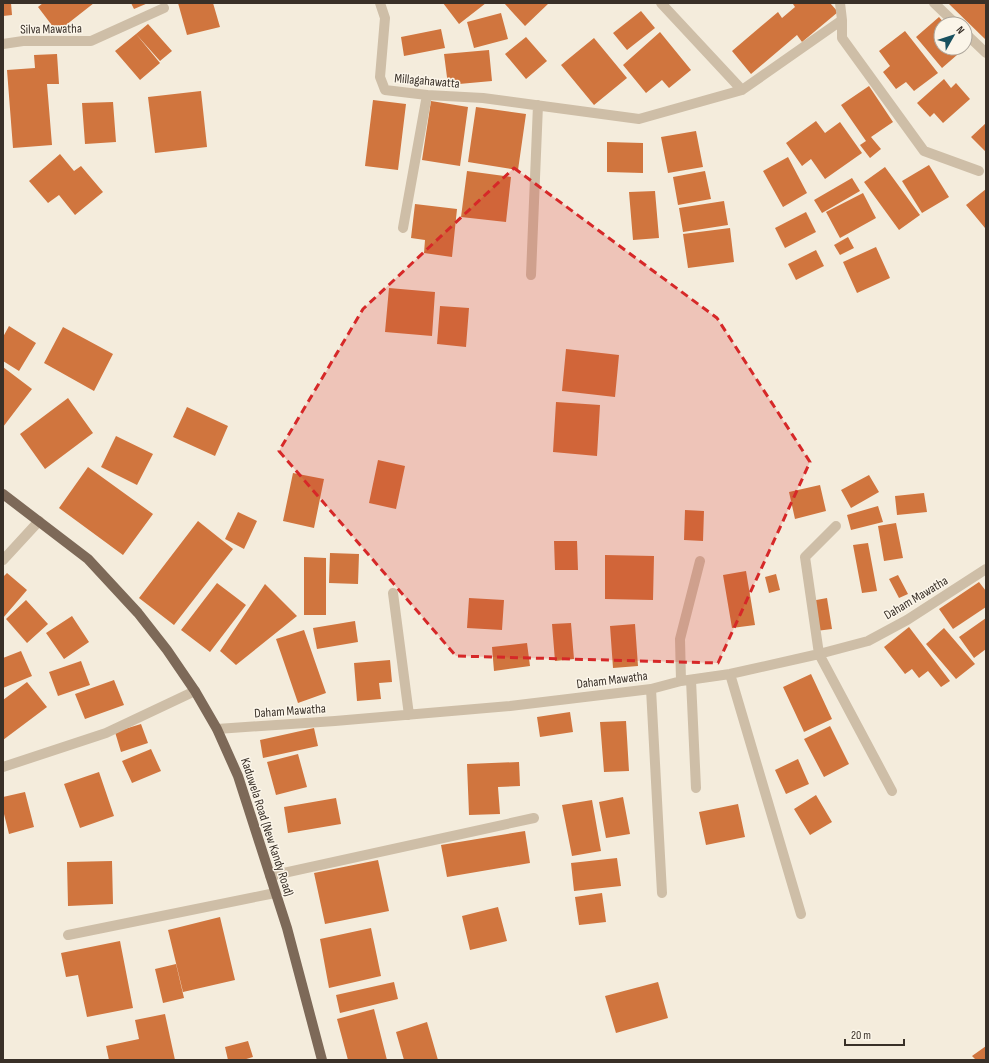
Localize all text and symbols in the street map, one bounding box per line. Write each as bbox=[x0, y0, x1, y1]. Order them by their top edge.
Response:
north arrow bbox=[933, 16, 973, 56]
street label: Silva Mawatha bbox=[20, 20, 82, 38]
text: N bbox=[953, 24, 967, 36]
street label: Millagahawatta bbox=[394, 70, 460, 92]
street label: Daham Mawatha bbox=[881, 573, 951, 623]
street label: Daham Mawatha bbox=[575, 668, 649, 692]
street label: Daham Mawatha bbox=[254, 701, 326, 721]
street label: Kaduwela Road (New Kandy Road) bbox=[237, 756, 297, 898]
scale bar bbox=[845, 1021, 904, 1047]
text: 20 m bbox=[851, 1028, 871, 1043]

